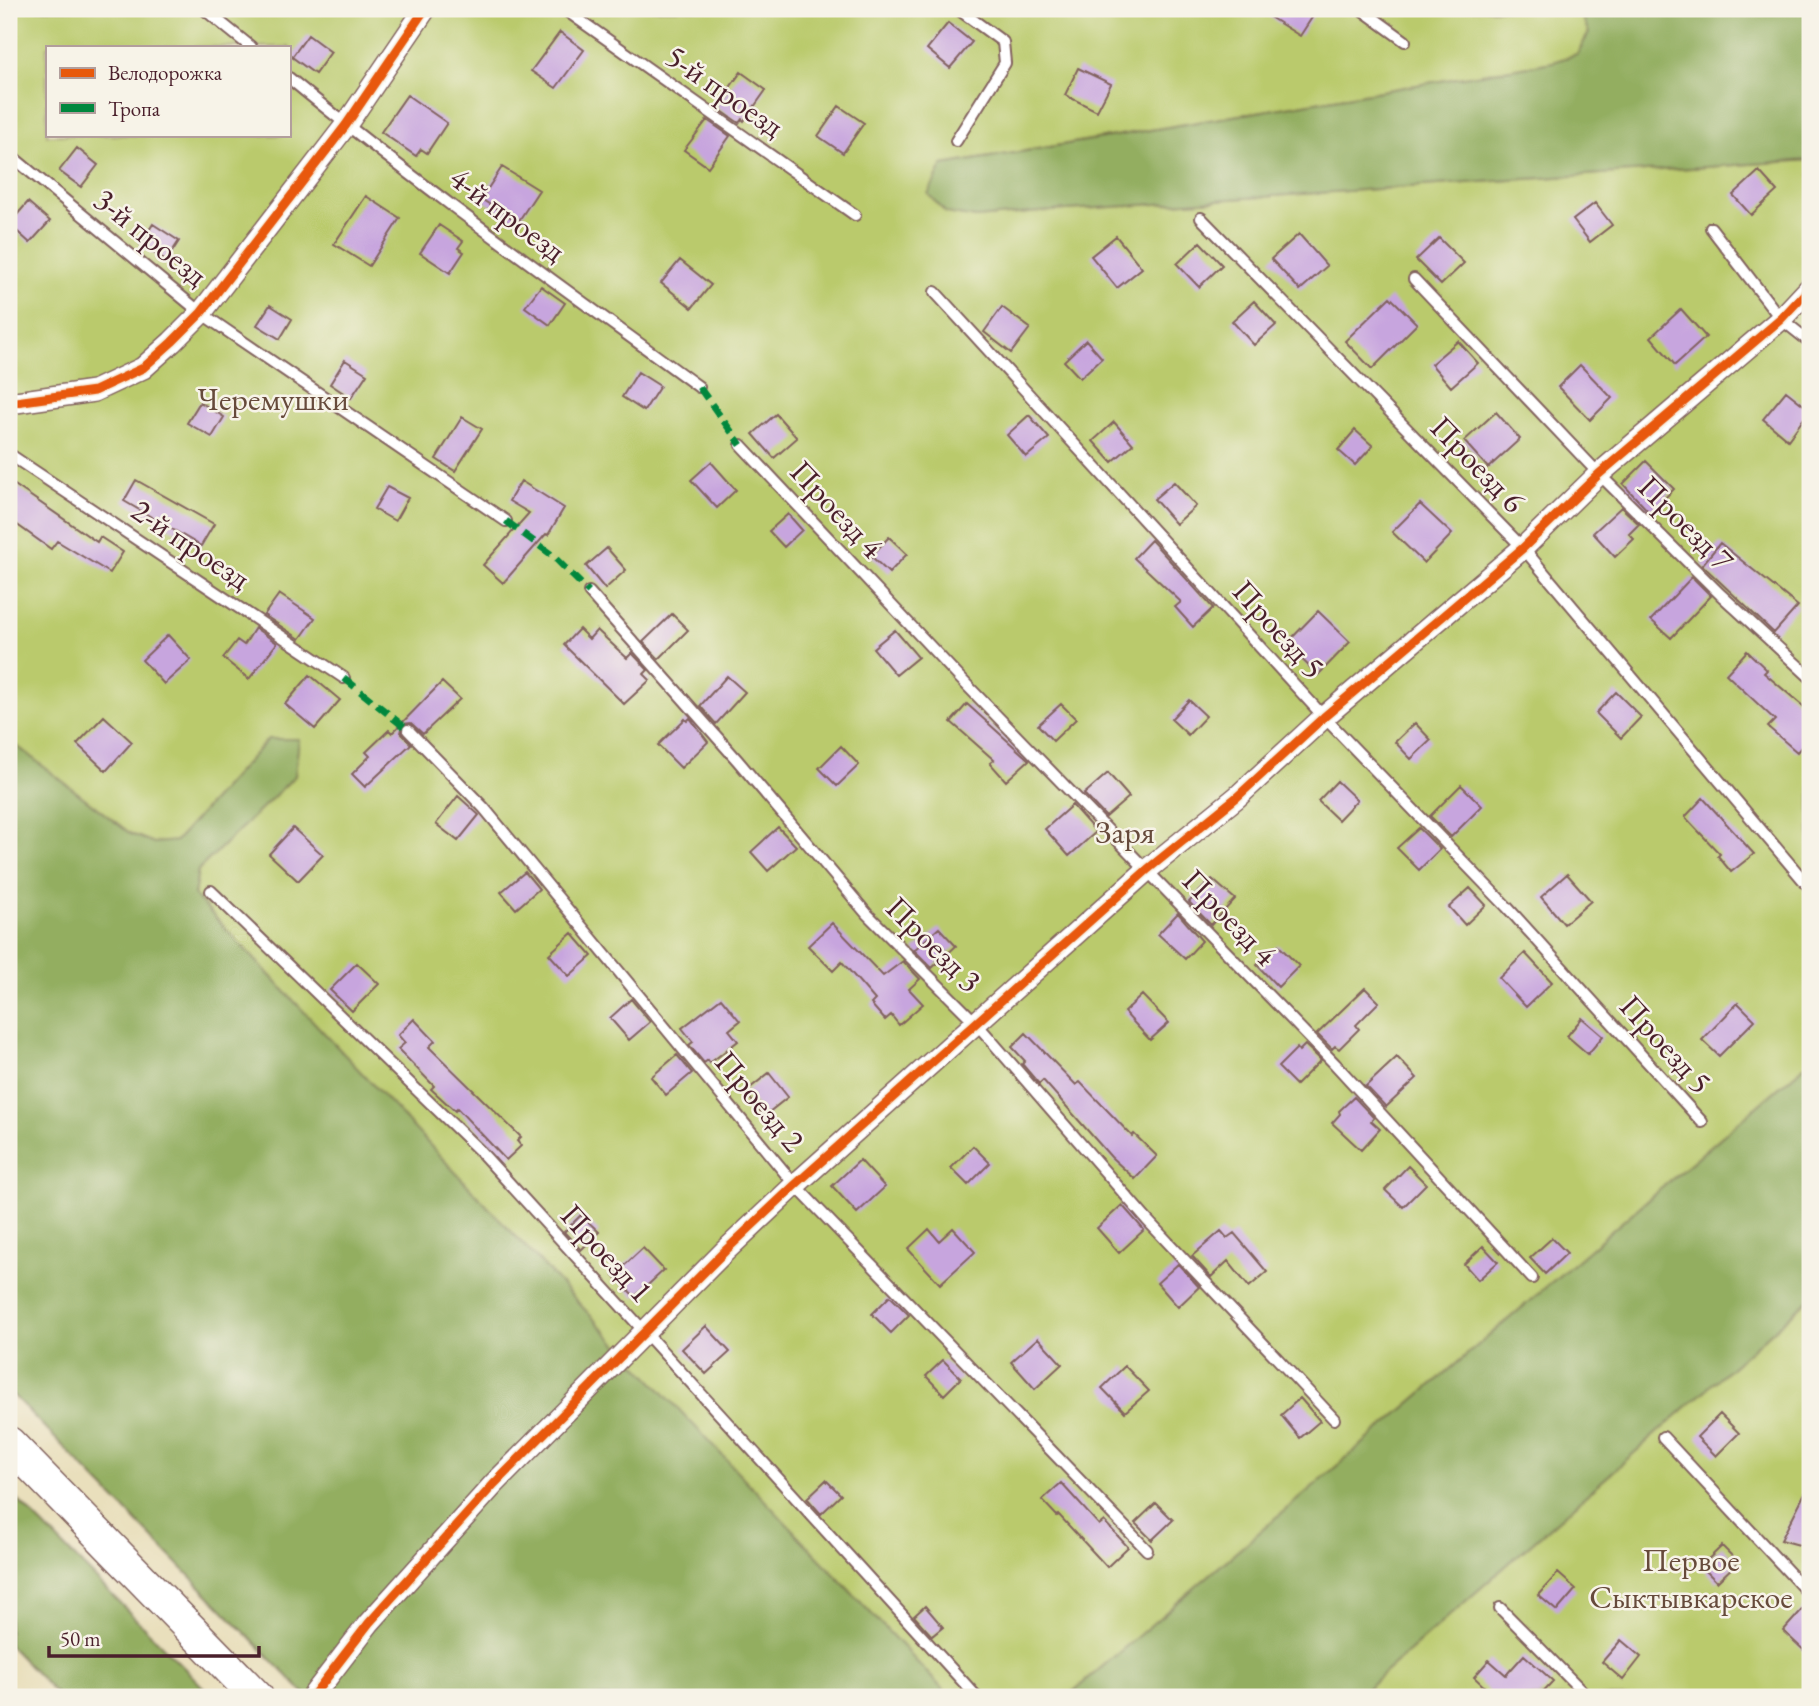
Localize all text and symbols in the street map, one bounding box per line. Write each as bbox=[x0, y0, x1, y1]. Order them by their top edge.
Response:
street label: 5-й проезд bbox=[658, 35, 793, 147]
legend bbox=[46, 46, 290, 136]
text: Велодорожка bbox=[108, 59, 223, 86]
text: Тропа bbox=[108, 95, 161, 122]
street label: 4-й проезд bbox=[442, 157, 575, 272]
street label: 3-й проезд bbox=[85, 178, 217, 296]
park label: Черемушки bbox=[197, 378, 349, 420]
street label: Проезд 6 bbox=[1421, 406, 1535, 522]
street label: Проезд 4 bbox=[781, 451, 894, 567]
street label: Проезд 7 bbox=[1629, 466, 1744, 581]
street label: 2-й проезд bbox=[123, 489, 259, 599]
street label: Проезд 5 bbox=[1223, 571, 1335, 687]
park label: Заря bbox=[1095, 811, 1155, 853]
street label: Проезд 4 bbox=[1173, 859, 1287, 975]
street label: Проезд 3 bbox=[877, 887, 991, 1001]
street label: Проезд 5 bbox=[1610, 986, 1722, 1102]
street label: Проезд 2 bbox=[706, 1042, 815, 1161]
street label: Проезд 1 bbox=[551, 1195, 663, 1311]
park label: Первое Сыктывкарское bbox=[1589, 1539, 1793, 1618]
scale bar bbox=[49, 1615, 259, 1659]
text: 50 m bbox=[60, 1625, 101, 1652]

